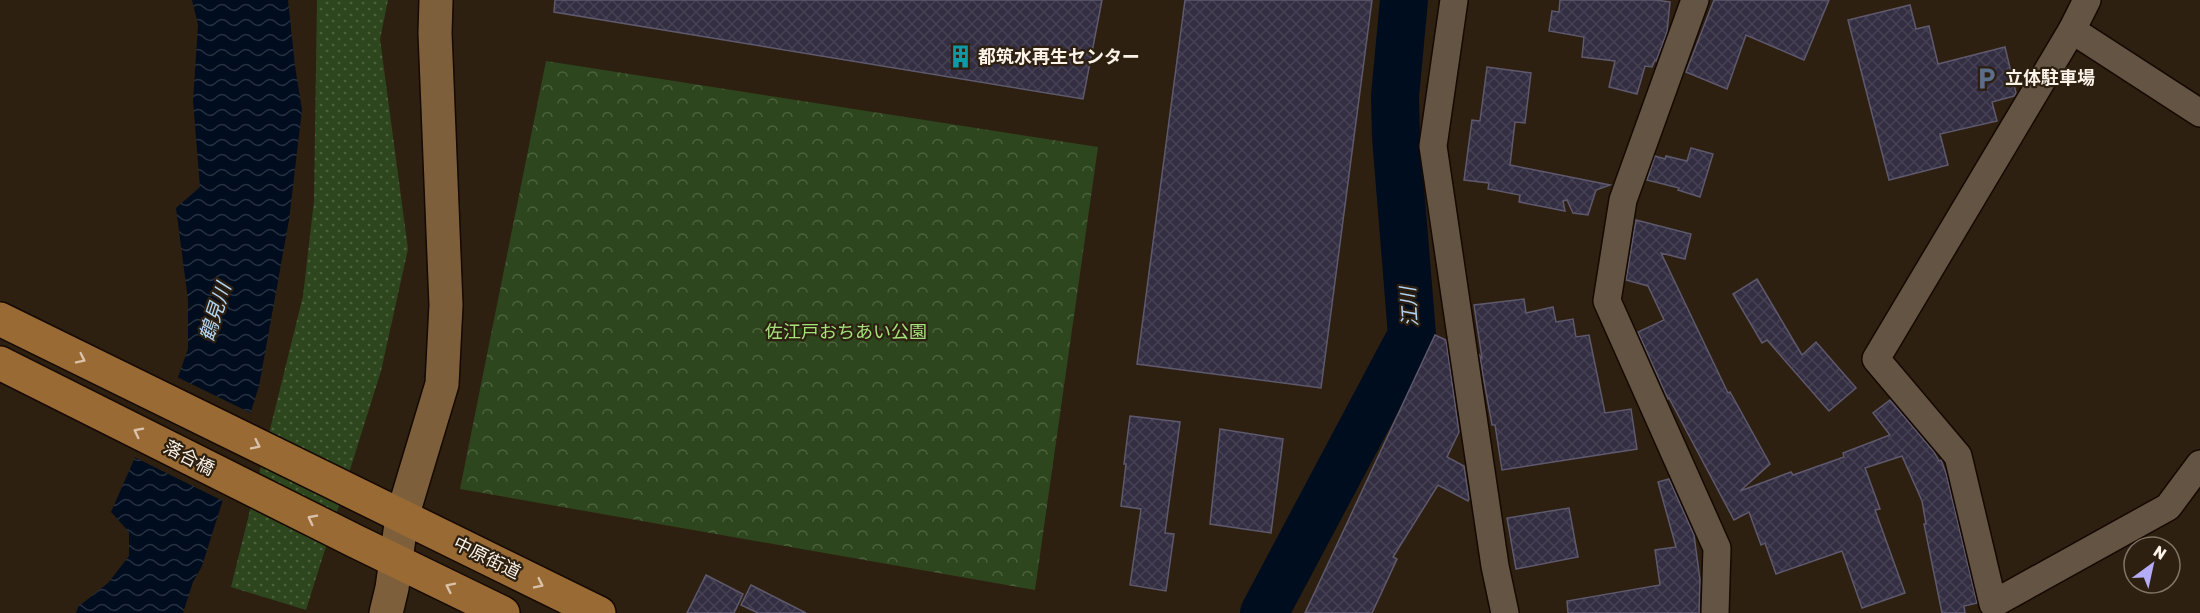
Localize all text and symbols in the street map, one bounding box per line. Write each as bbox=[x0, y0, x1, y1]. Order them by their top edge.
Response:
building icon: 都筑水再生センター bbox=[947, 44, 973, 70]
place label: 都筑水再生センター bbox=[978, 46, 1140, 68]
parking icon: 立体駐車場 bbox=[1974, 65, 2000, 91]
place label: 立体駐車場 bbox=[2005, 67, 2095, 89]
water label: 鶴見川 bbox=[194, 278, 236, 344]
water label: 江川 bbox=[1395, 284, 1422, 328]
park label: 佐江戸おちあい公園 bbox=[765, 321, 927, 343]
one-way arrow bbox=[74, 352, 85, 363]
one-way arrow bbox=[133, 427, 144, 439]
street label: 落合橋 bbox=[160, 436, 218, 480]
one-way arrow bbox=[249, 438, 260, 450]
one-way arrow bbox=[307, 515, 318, 527]
street label: 中原街道 bbox=[450, 532, 524, 584]
north arrow bbox=[2122, 535, 2182, 595]
text: N bbox=[2150, 542, 2170, 564]
one-way arrow bbox=[533, 576, 544, 588]
one-way arrow bbox=[446, 583, 457, 595]

